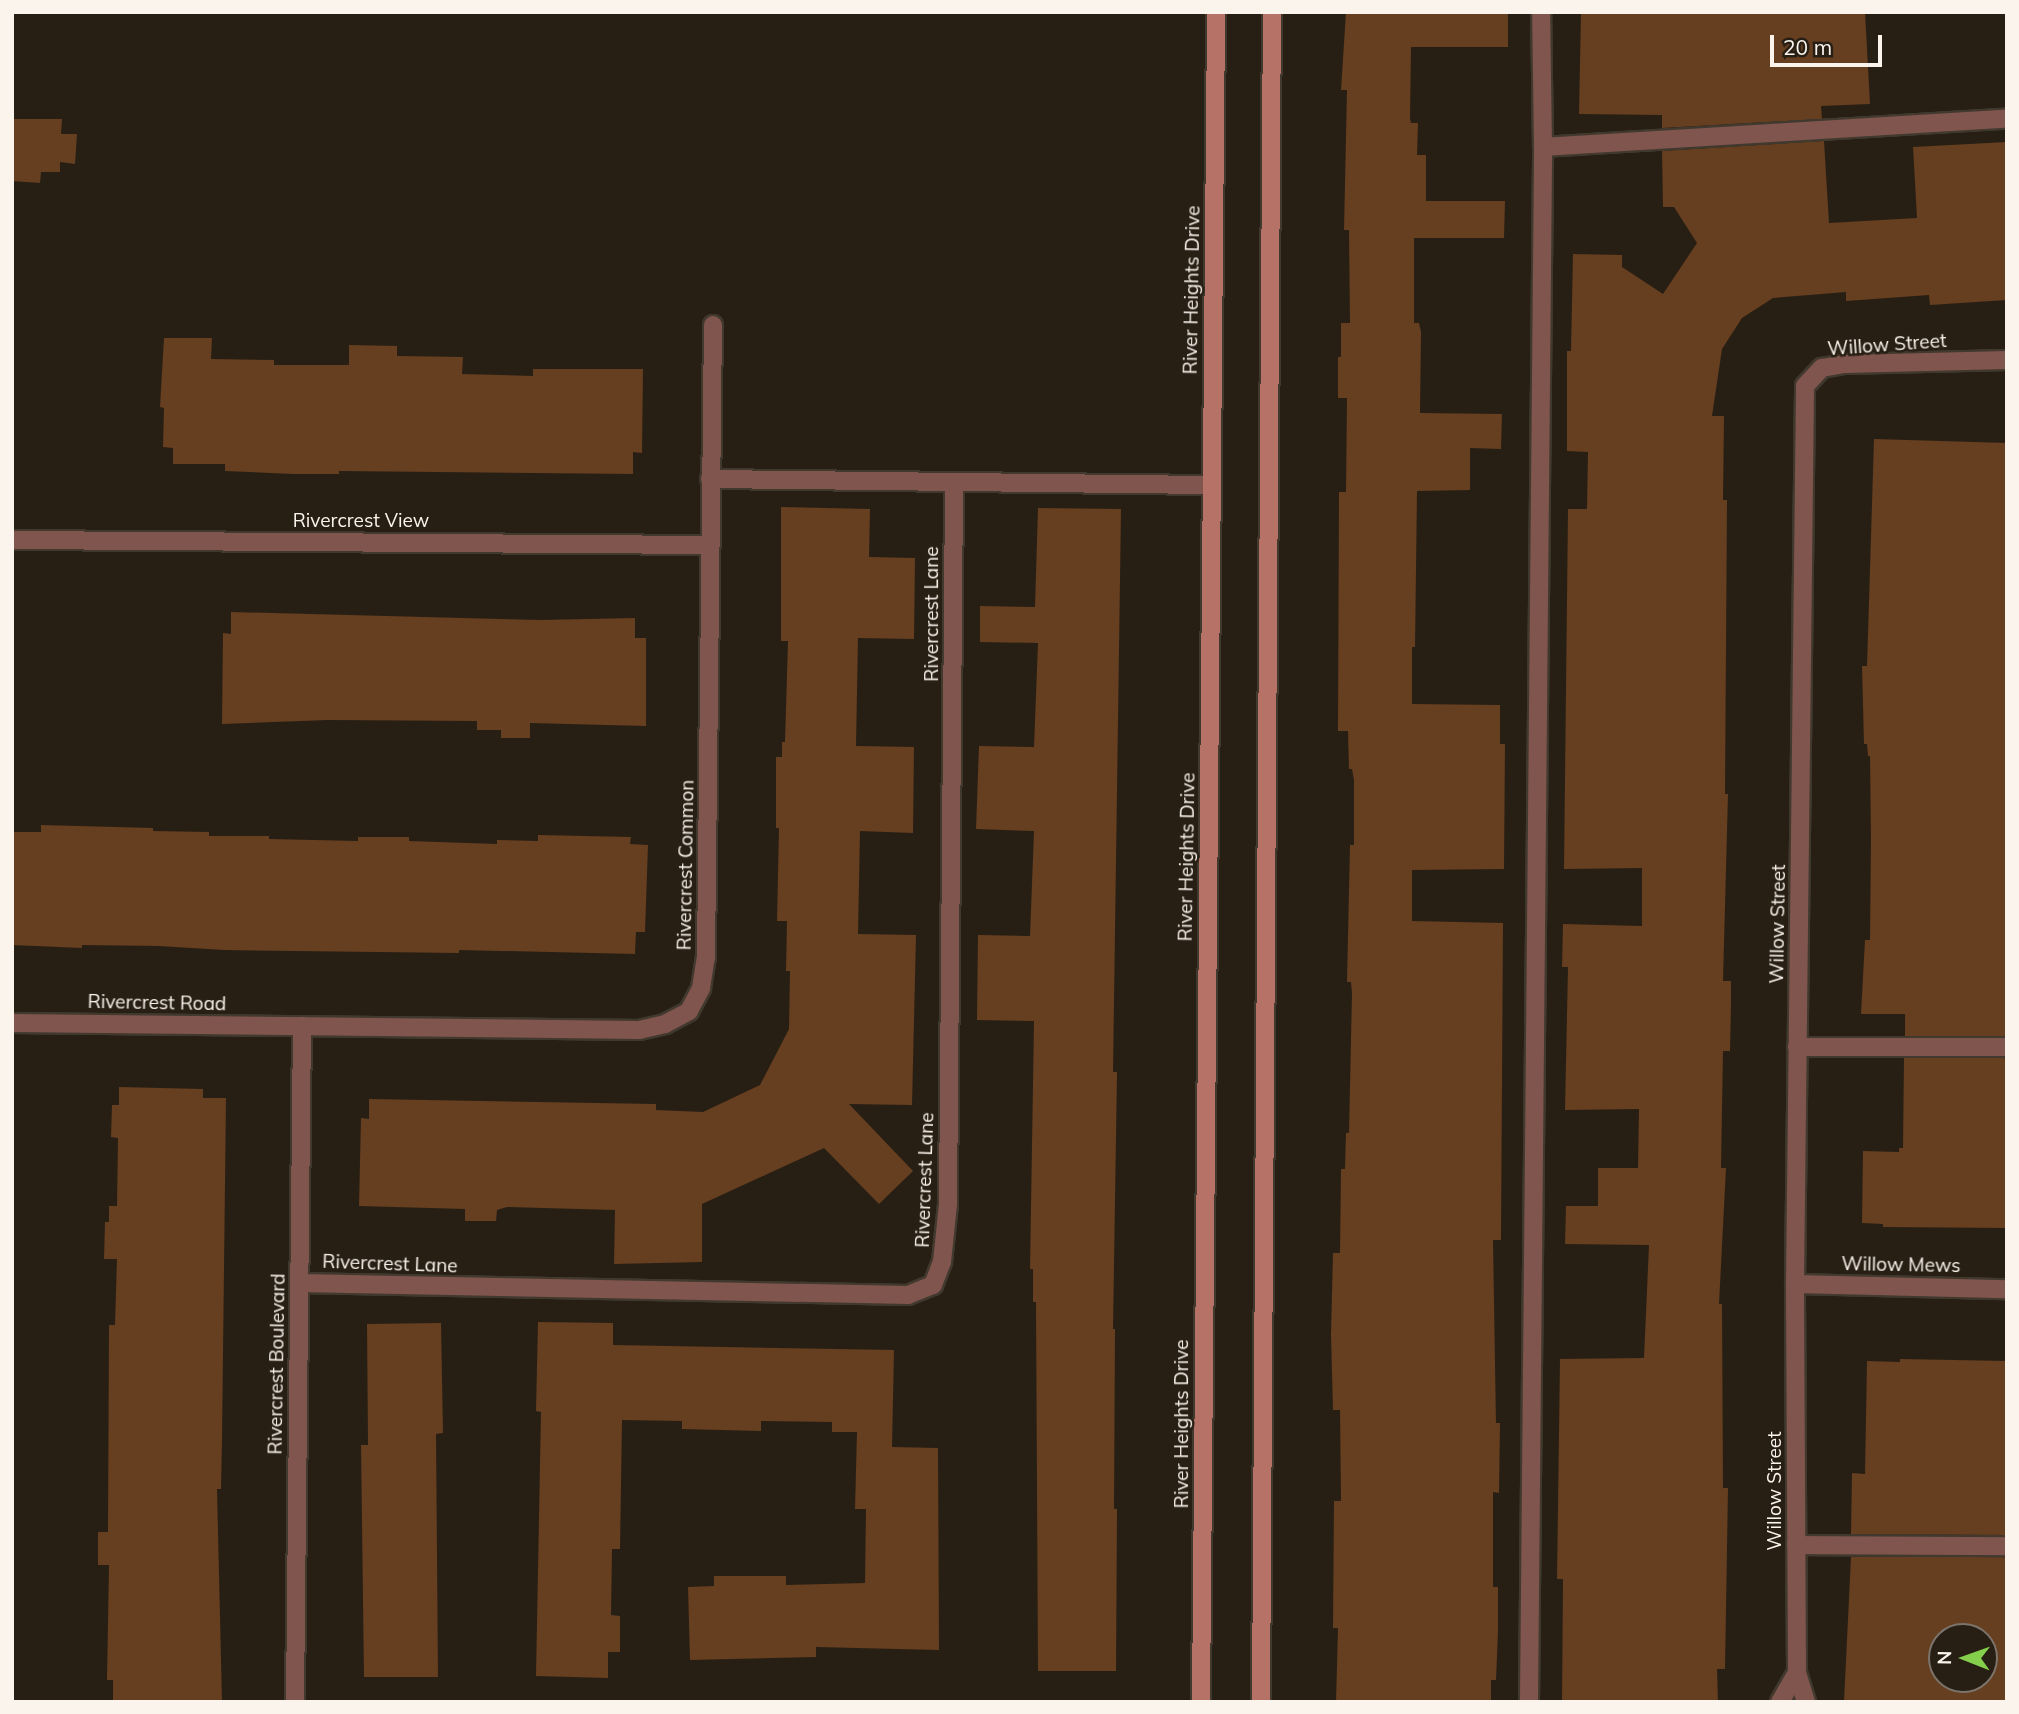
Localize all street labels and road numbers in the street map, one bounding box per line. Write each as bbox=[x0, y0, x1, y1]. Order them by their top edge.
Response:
street label: River Heights Drive bbox=[1179, 205, 1205, 375]
street label: Willow Street bbox=[1827, 329, 1947, 361]
street label: Rivercrest View bbox=[293, 510, 429, 532]
street label: Rivercrest Lane bbox=[921, 546, 943, 682]
street label: River Heights Drive bbox=[1174, 772, 1200, 942]
street label: Rivercrest Common bbox=[673, 779, 699, 951]
street label: Willow Street bbox=[1766, 864, 1790, 984]
street label: Rivercrest Road bbox=[87, 990, 227, 1016]
street label: Rivercrest Lane bbox=[911, 1112, 939, 1248]
street label: Rivercrest Lane bbox=[322, 1250, 458, 1278]
street label: Willow Mews bbox=[1841, 1253, 1961, 1277]
street label: Rivercrest Boulevard bbox=[264, 1273, 290, 1455]
street label: River Heights Drive bbox=[1171, 1340, 1193, 1508]
street label: Willow Street bbox=[1764, 1431, 1786, 1551]

